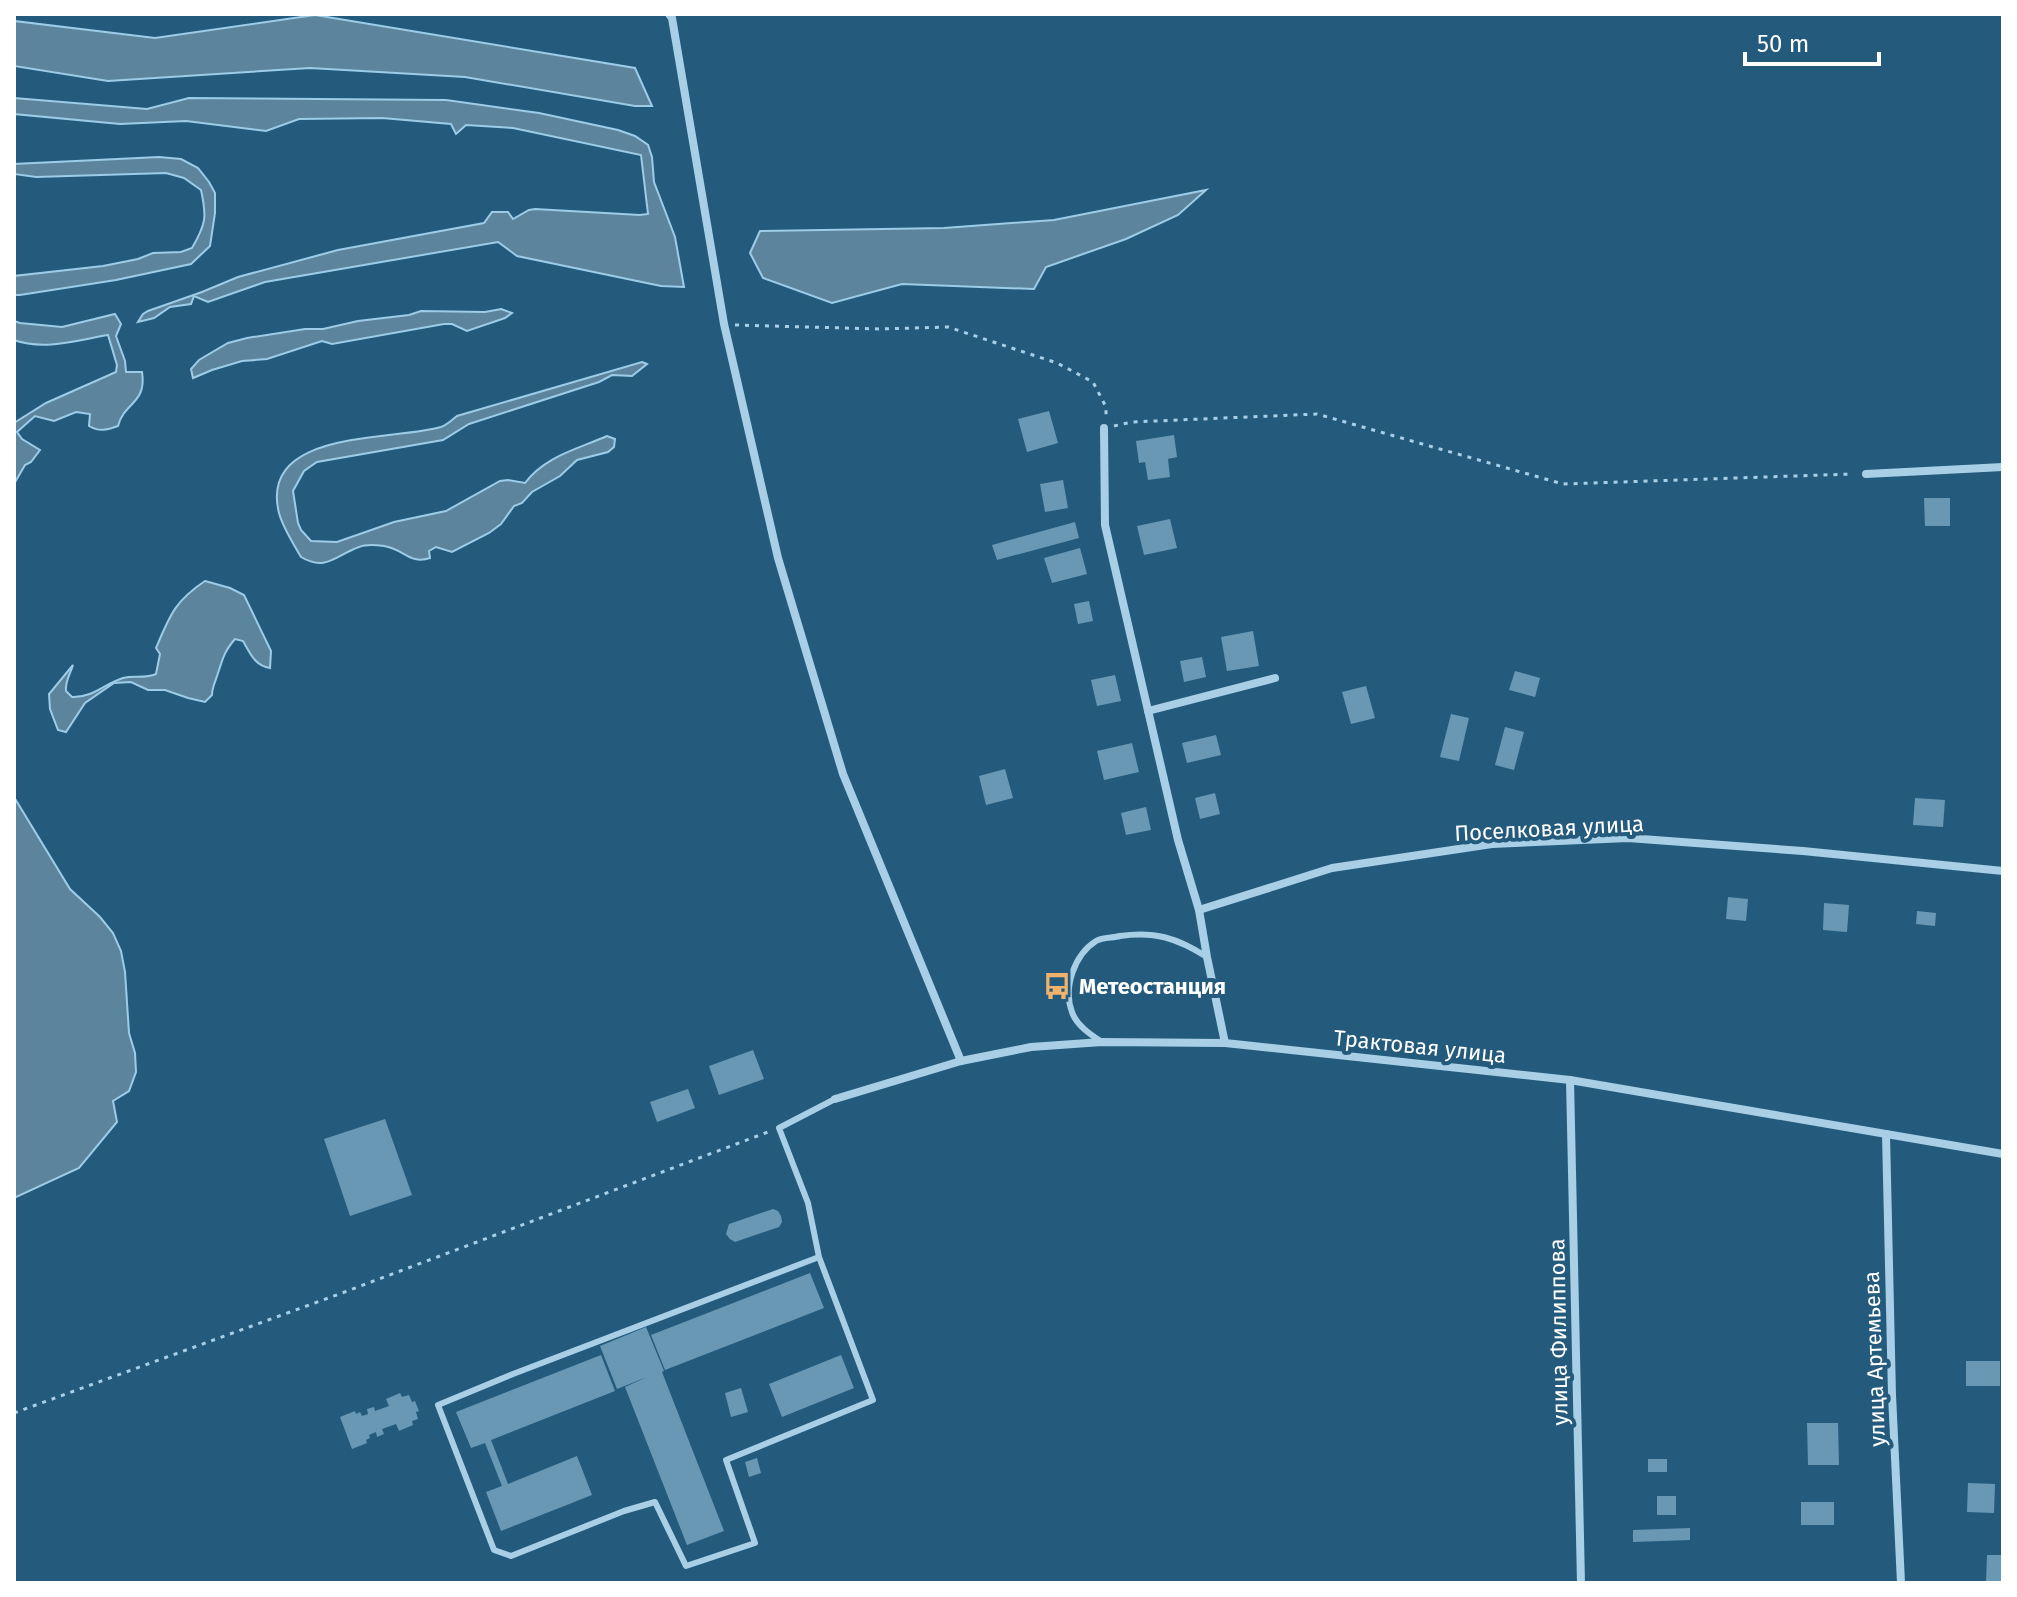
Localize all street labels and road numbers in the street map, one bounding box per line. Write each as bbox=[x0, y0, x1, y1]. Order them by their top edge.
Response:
street label: Поселковая улица bbox=[1454, 810, 1644, 847]
street label: Трактовая улица bbox=[1332, 1024, 1508, 1069]
street label: улица Филиппова bbox=[1543, 1238, 1574, 1426]
street label: улица Артемьева bbox=[1858, 1271, 1891, 1447]

